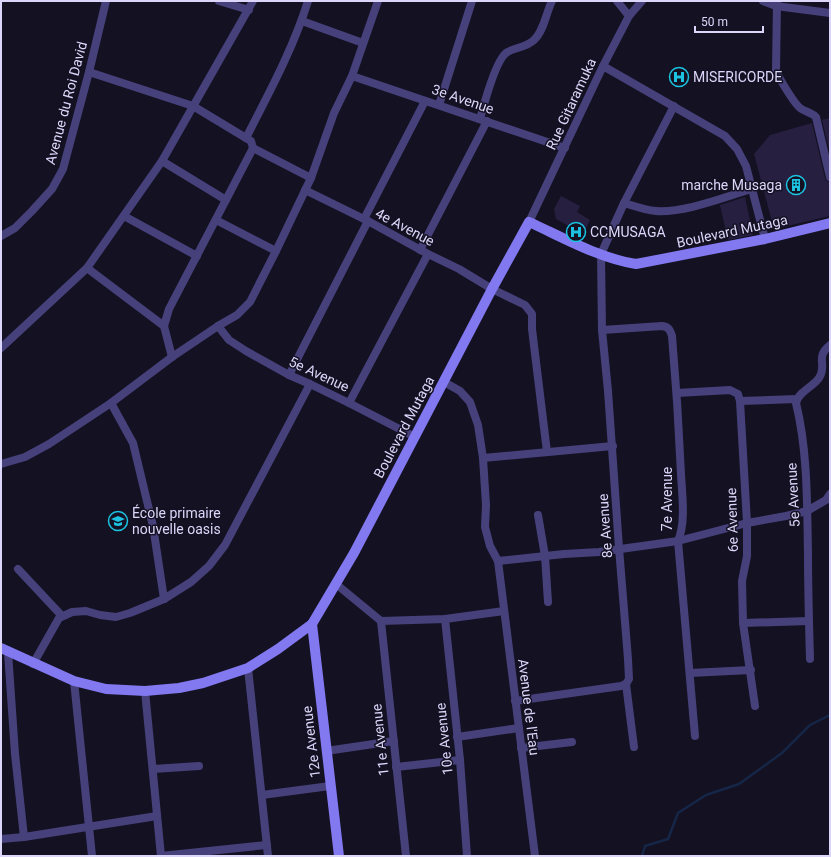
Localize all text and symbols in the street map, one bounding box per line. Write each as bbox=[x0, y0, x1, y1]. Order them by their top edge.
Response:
scale bar bbox=[695, 8, 763, 34]
text: 50 m bbox=[701, 15, 728, 29]
street label: Avenue du Roi David bbox=[42, 40, 90, 166]
street label: Rue Gitaramuka bbox=[543, 56, 599, 152]
hospital icon: MISERICORDE bbox=[668, 66, 690, 88]
place label: MISERICORDE bbox=[693, 69, 782, 85]
street label: 3e Avenue bbox=[430, 81, 496, 117]
building icon: marche Musaga bbox=[785, 174, 807, 196]
place label: marche Musaga bbox=[681, 177, 782, 193]
street label: 4e Avenue bbox=[373, 205, 437, 249]
street label: Boulevard Mutaga bbox=[675, 211, 789, 251]
hospital icon: CCMUSAGA bbox=[565, 221, 587, 243]
place label: CCMUSAGA bbox=[590, 224, 666, 240]
street label: 5e Avenue bbox=[286, 353, 352, 395]
street label: Boulevard Mutaga bbox=[370, 373, 438, 481]
street label: 5e Avenue bbox=[783, 462, 803, 528]
street label: 7e Avenue bbox=[659, 467, 675, 531]
street label: 6e Avenue bbox=[723, 487, 741, 553]
street label: 8e Avenue bbox=[595, 493, 615, 559]
place label: École primaire nouvelle oasis bbox=[132, 504, 221, 537]
school or university icon: École primaire nouvelle oasis bbox=[107, 510, 129, 532]
street label: Avenue de l'Eau bbox=[515, 658, 543, 756]
street label: 10e Avenue bbox=[432, 702, 456, 776]
street label: 11e Avenue bbox=[368, 703, 392, 777]
street label: 12e Avenue bbox=[299, 705, 323, 779]

